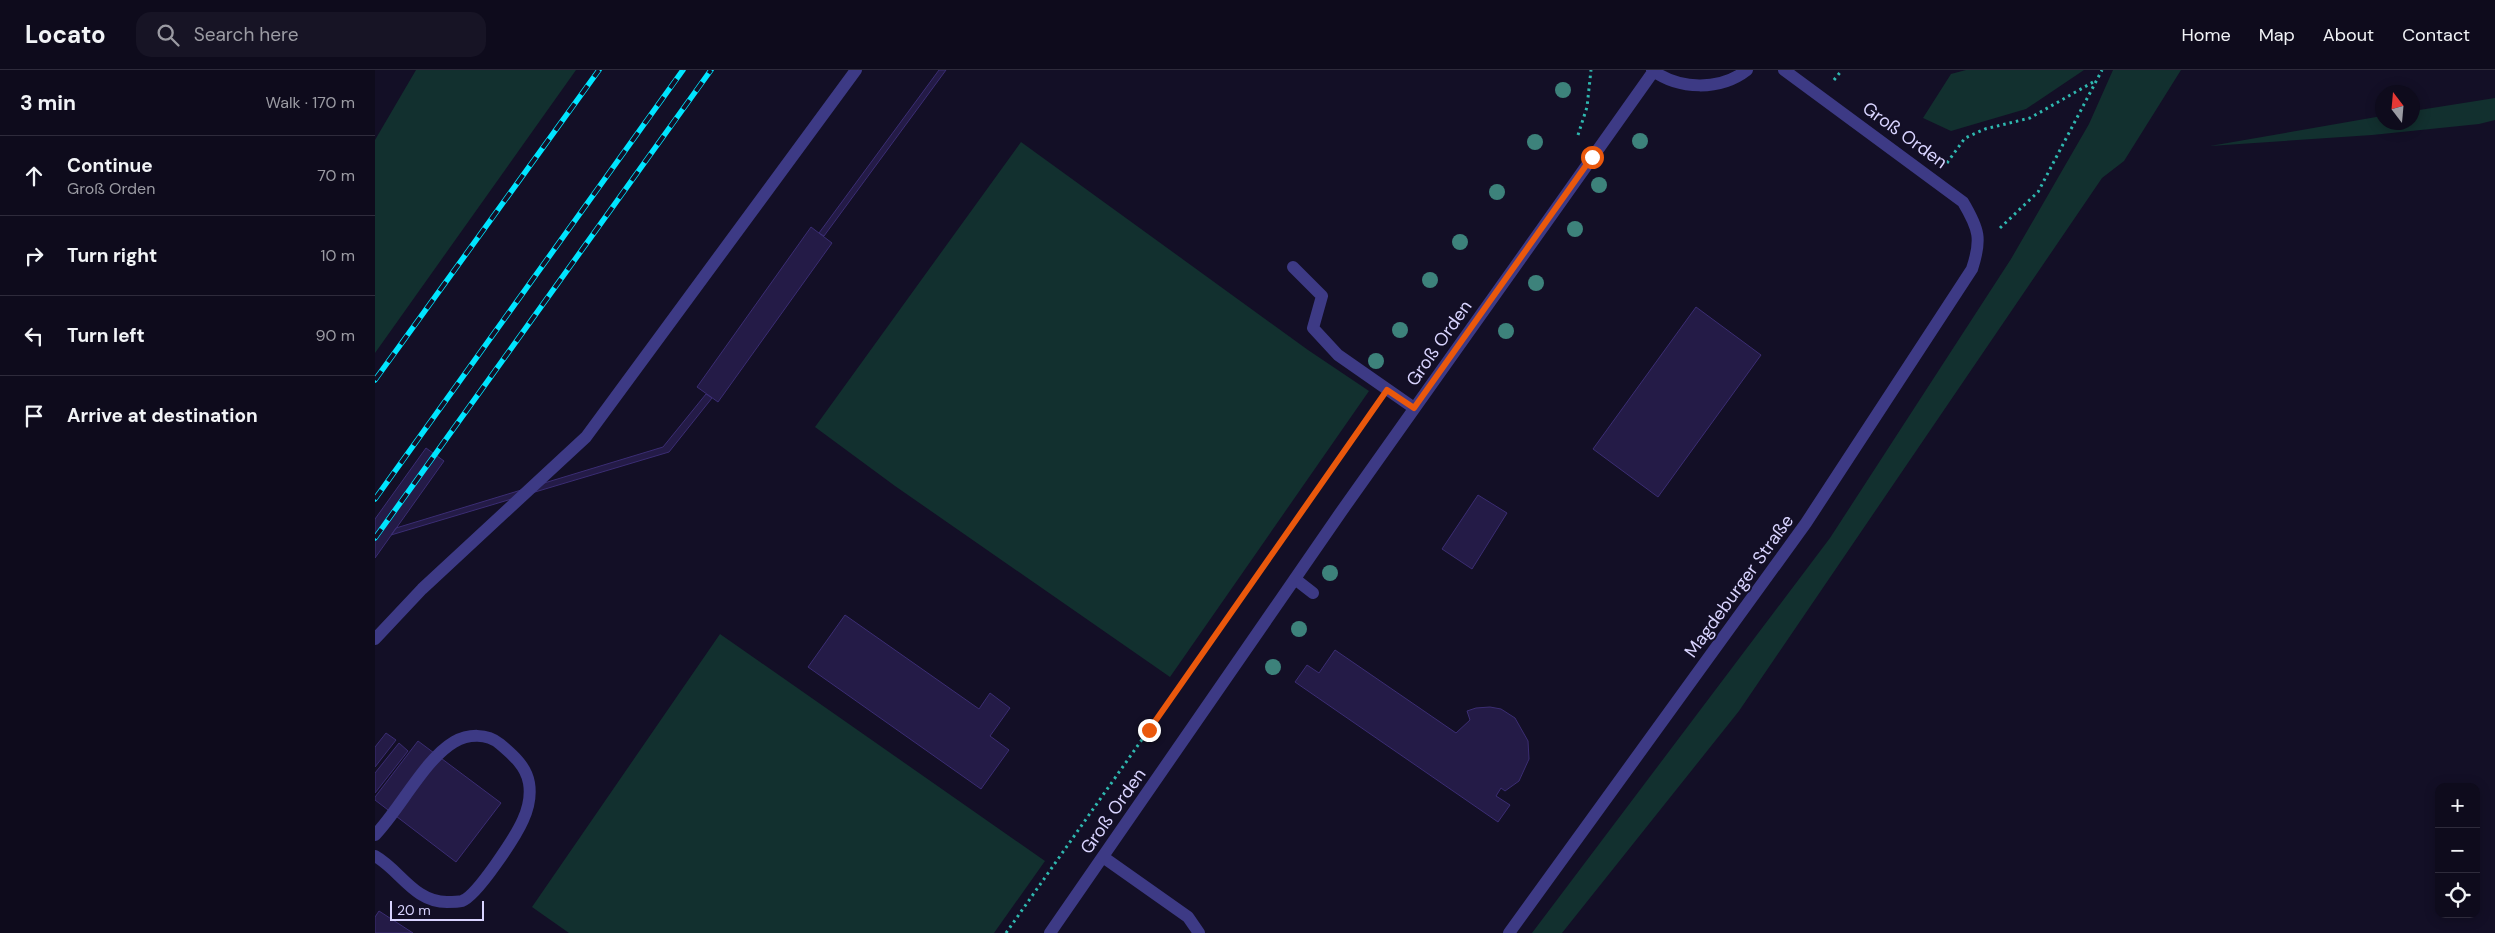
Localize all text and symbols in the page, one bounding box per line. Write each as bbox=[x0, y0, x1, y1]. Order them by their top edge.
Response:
search box bbox=[136, 12, 486, 57]
text: Locato bbox=[25, 19, 106, 50]
icon: search bbox=[154, 21, 182, 49]
text: Search here bbox=[194, 22, 299, 47]
text: Home bbox=[2181, 23, 2231, 47]
text: Map bbox=[2259, 23, 2295, 47]
text: About bbox=[2323, 23, 2374, 47]
text: Contact bbox=[2402, 23, 2470, 47]
north arrow bbox=[2375, 85, 2420, 130]
text: 3 min bbox=[20, 89, 76, 117]
text: Walk · 170 m bbox=[266, 92, 355, 113]
street label: Groß Orden bbox=[1858, 96, 1952, 174]
route start bbox=[1581, 146, 1604, 169]
text: Continue bbox=[67, 153, 153, 178]
icon: ahead bbox=[20, 162, 48, 190]
text: 70 m bbox=[317, 165, 355, 186]
text: Groß Orden bbox=[67, 178, 155, 199]
icon: right bbox=[20, 242, 48, 270]
text: Turn right bbox=[67, 243, 157, 268]
text: 10 m bbox=[321, 245, 355, 266]
street label: Groß Orden bbox=[1401, 295, 1477, 391]
icon: left bbox=[20, 322, 48, 350]
text: Turn left bbox=[67, 323, 145, 348]
text: 90 m bbox=[315, 325, 355, 346]
icon: arrive bbox=[20, 402, 48, 430]
text: Arrive at destination bbox=[67, 403, 258, 428]
street label: Magdeburger Straße bbox=[1679, 510, 1799, 662]
route end bbox=[1138, 719, 1161, 742]
street label: Groß Orden bbox=[1075, 763, 1151, 859]
map controls bbox=[2435, 783, 2480, 918]
button: + bbox=[2435, 783, 2480, 828]
button: − bbox=[2435, 828, 2480, 873]
button: locate bbox=[2435, 873, 2480, 918]
scale bar bbox=[390, 898, 484, 921]
text: 20 m bbox=[397, 901, 431, 919]

